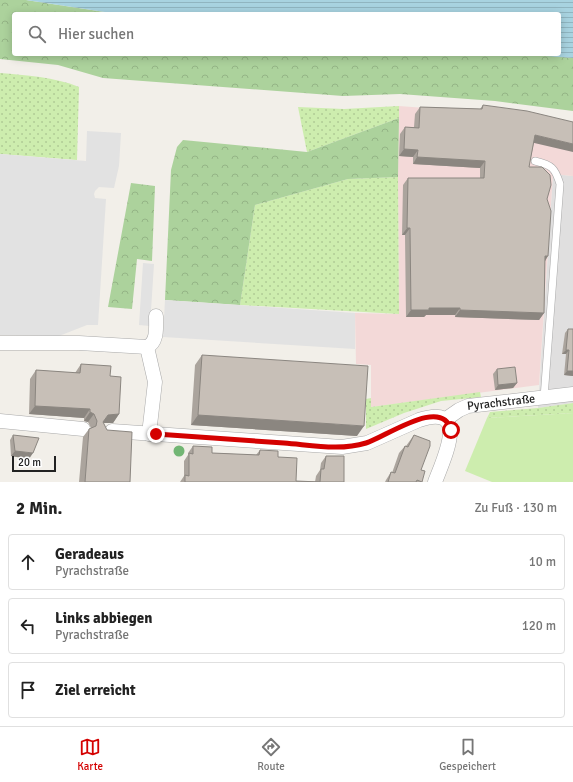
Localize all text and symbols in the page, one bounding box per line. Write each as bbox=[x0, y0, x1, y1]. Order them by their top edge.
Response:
search box bbox=[12, 12, 561, 56]
icon: search bbox=[26, 23, 48, 45]
text: Hier suchen bbox=[58, 25, 134, 43]
street label: Pyrachstraße bbox=[466, 391, 536, 414]
route start bbox=[442, 421, 460, 439]
route end bbox=[147, 425, 165, 443]
scale bar bbox=[12, 454, 56, 473]
text: 20 m bbox=[18, 456, 41, 469]
text: 2 Min. bbox=[16, 498, 62, 519]
text: Zu Fuß · 130 m bbox=[474, 500, 557, 516]
text: Geradeaus bbox=[55, 545, 124, 563]
icon: ahead bbox=[17, 551, 39, 573]
text: 10 m bbox=[529, 554, 556, 570]
text: Pyrachstraße bbox=[55, 563, 129, 579]
text: Links abbiegen bbox=[55, 609, 152, 627]
icon: left bbox=[17, 615, 39, 637]
text: 120 m bbox=[522, 618, 556, 634]
text: Pyrachstraße bbox=[55, 627, 129, 643]
icon: arrive bbox=[17, 679, 39, 701]
text: Ziel erreicht bbox=[55, 681, 136, 699]
tab: Karte bbox=[77, 736, 103, 773]
tab: Route bbox=[257, 736, 285, 773]
tab: Gespeichert bbox=[439, 736, 496, 773]

